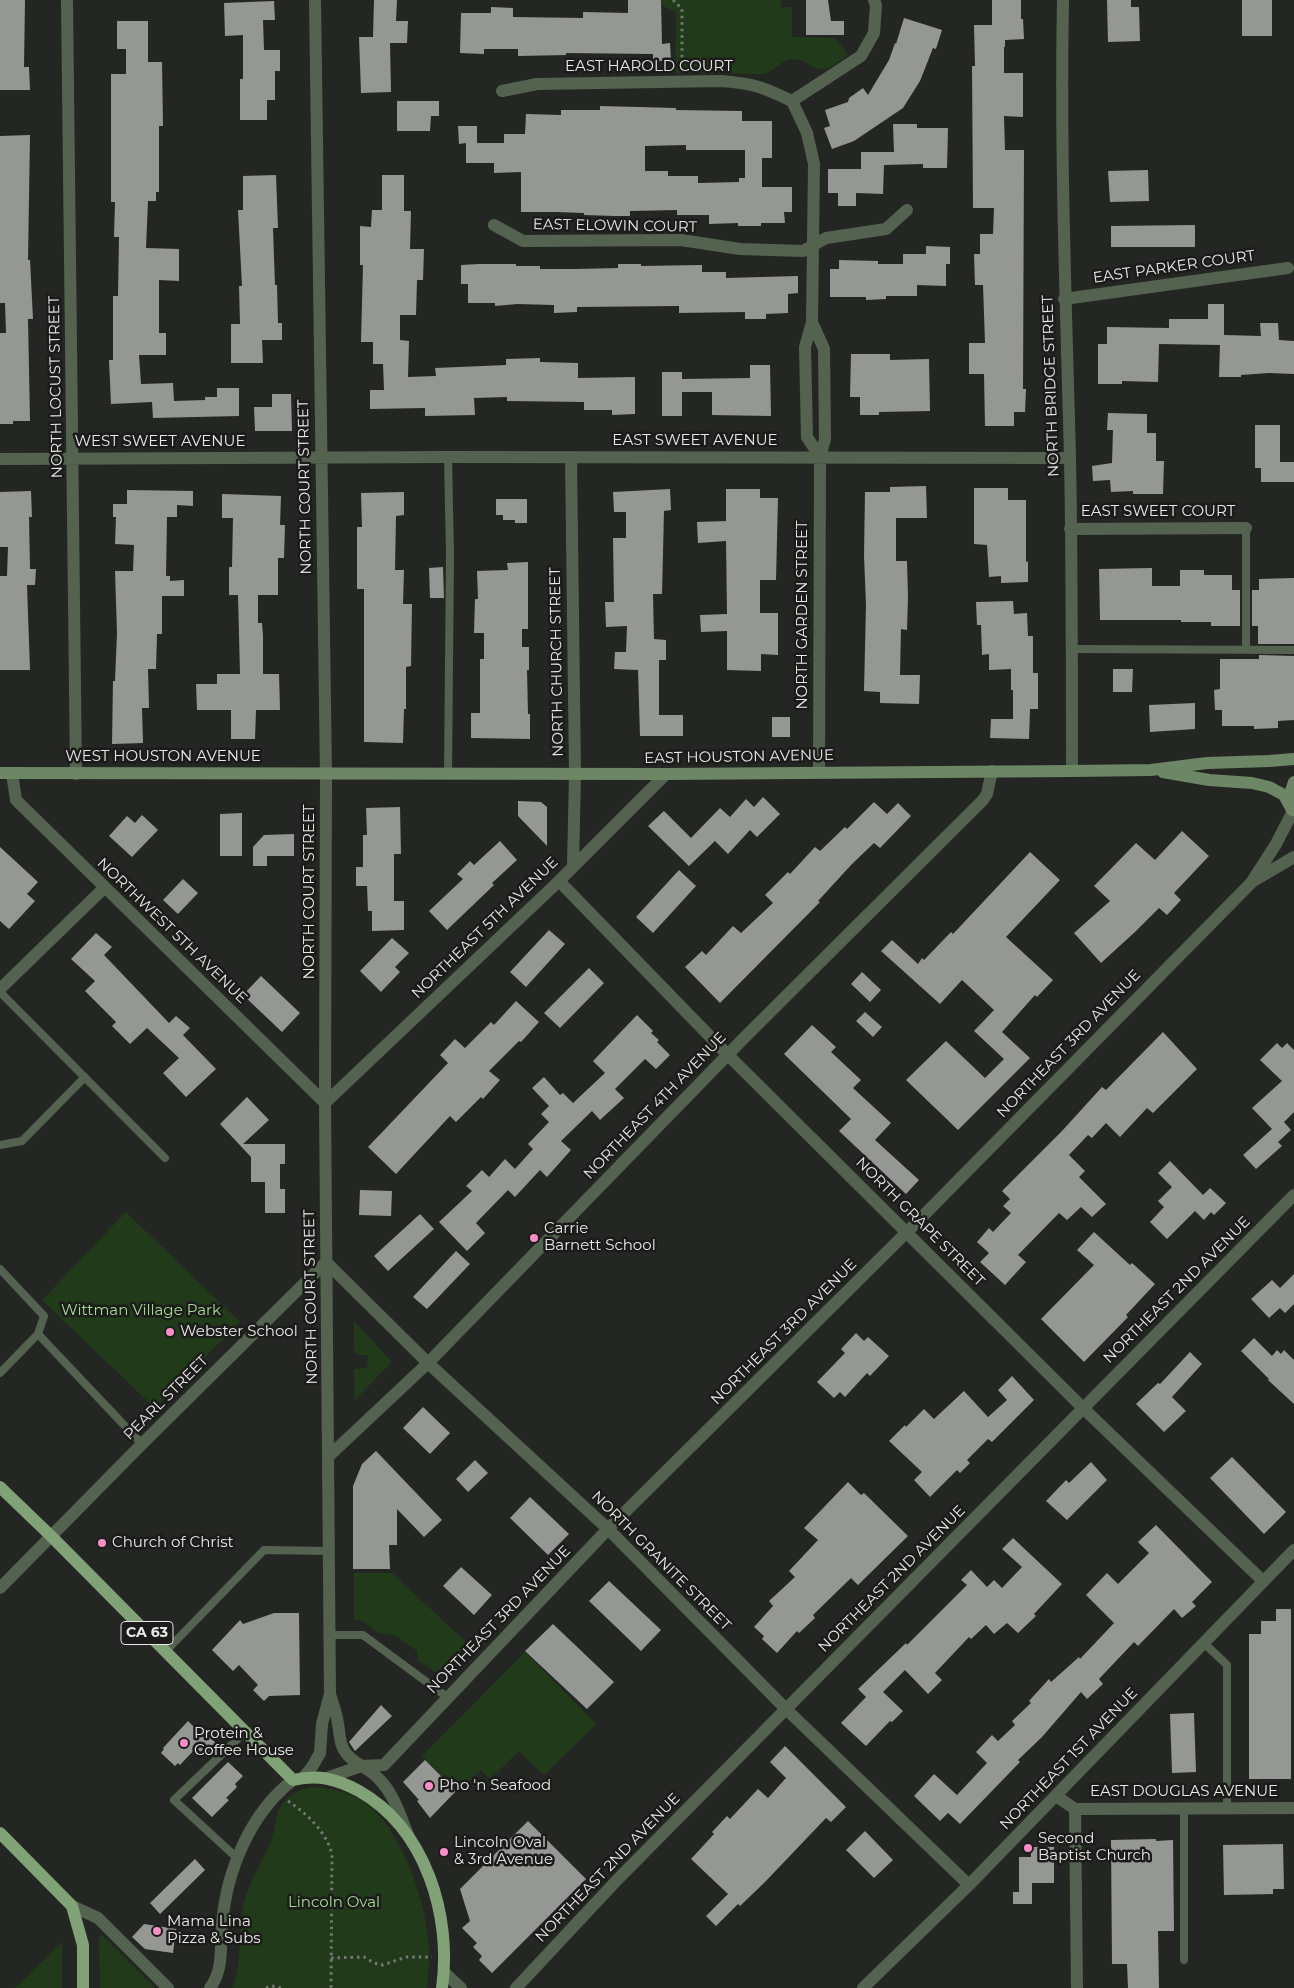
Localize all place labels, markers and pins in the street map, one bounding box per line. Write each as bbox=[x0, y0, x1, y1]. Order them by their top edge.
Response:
place label: Carrie Barnett School bbox=[544, 1220, 656, 1255]
marker: Carrie Barnett School bbox=[528, 1232, 540, 1244]
place label: Webster School bbox=[180, 1323, 298, 1341]
marker: Webster School bbox=[164, 1326, 176, 1338]
place label: Church of Christ bbox=[112, 1534, 234, 1552]
marker: Church of Christ bbox=[96, 1537, 108, 1549]
place label: Protein & Coffee House bbox=[194, 1725, 294, 1760]
marker: Protein & Coffee House bbox=[178, 1737, 190, 1749]
place label: Pho 'n Seafood bbox=[439, 1777, 551, 1795]
marker: Pho 'n Seafood bbox=[423, 1780, 435, 1792]
place label: Second Baptist Church bbox=[1038, 1830, 1151, 1865]
place label: Lincoln Oval & 3rd Avenue bbox=[454, 1834, 553, 1869]
marker: Second Baptist Church bbox=[1022, 1842, 1034, 1854]
marker: Lincoln Oval & 3rd Avenue bbox=[438, 1846, 450, 1858]
place label: Mama Lina Pizza & Subs bbox=[167, 1913, 261, 1948]
marker: Mama Lina Pizza & Subs bbox=[151, 1925, 163, 1937]

